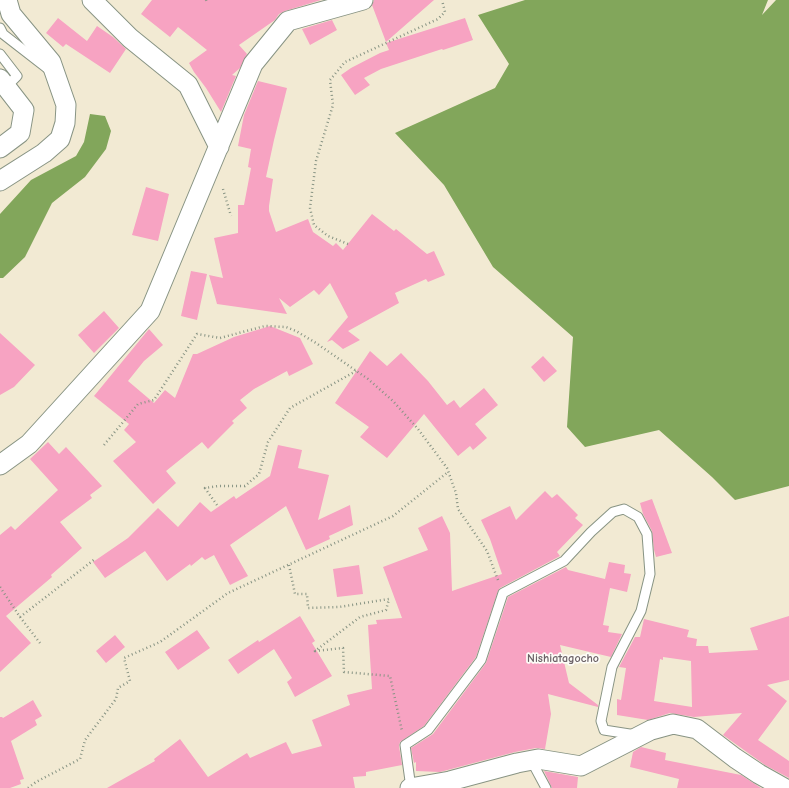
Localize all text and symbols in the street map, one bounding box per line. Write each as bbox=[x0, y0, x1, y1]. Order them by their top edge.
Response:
district label: Nishiatagocho bbox=[527, 652, 599, 666]

